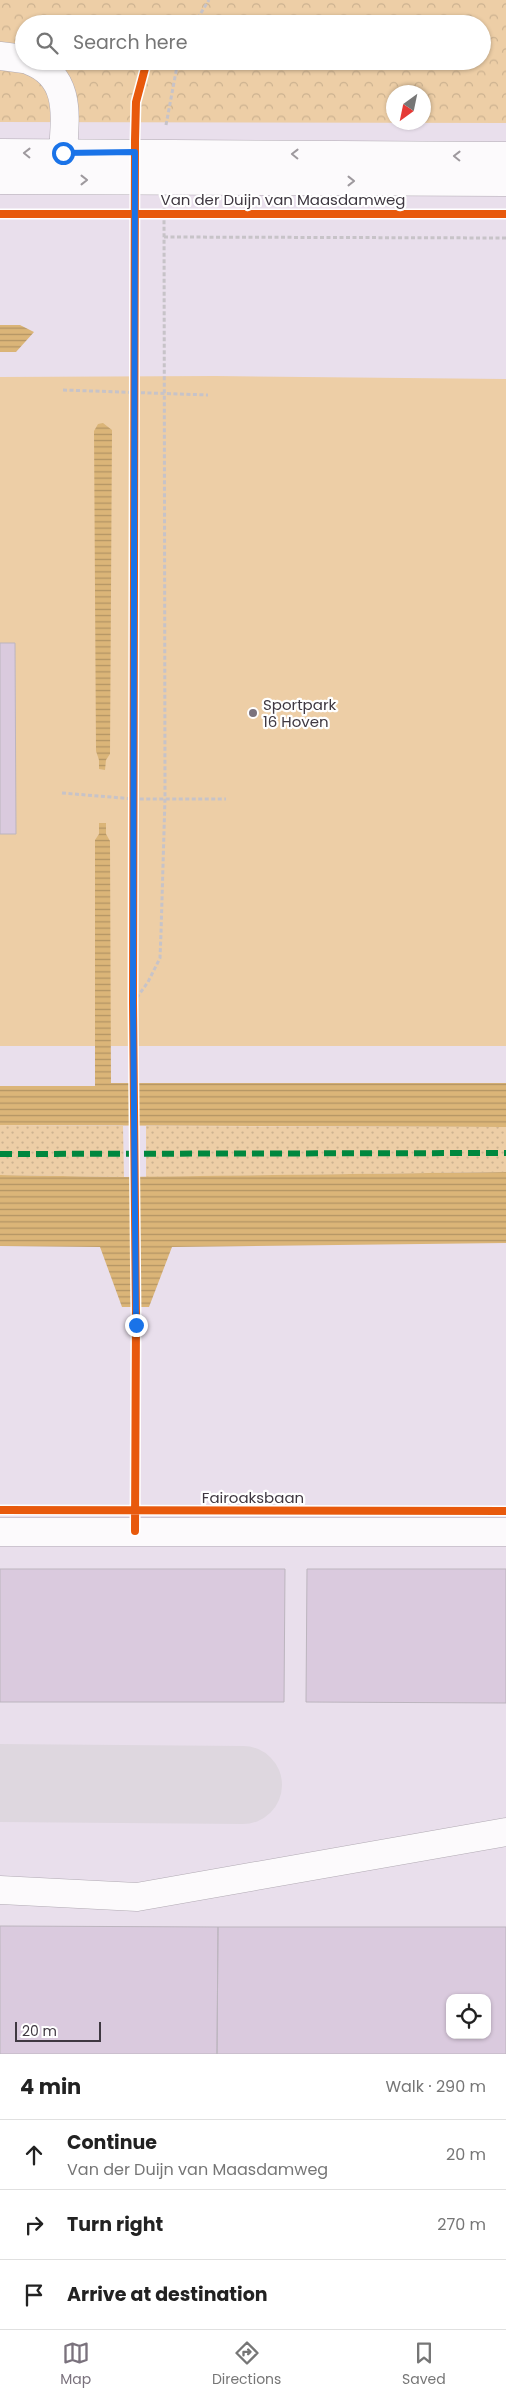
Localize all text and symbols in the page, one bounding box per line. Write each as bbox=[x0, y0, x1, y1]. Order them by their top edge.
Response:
search box bbox=[15, 15, 491, 70]
icon: search bbox=[33, 29, 61, 57]
text: Search here bbox=[73, 29, 187, 56]
north arrow bbox=[386, 85, 431, 130]
route start bbox=[52, 142, 75, 165]
one-way arrow bbox=[23, 148, 31, 158]
one-way arrow bbox=[291, 149, 298, 159]
one-way arrow bbox=[453, 150, 461, 161]
one-way arrow bbox=[80, 174, 88, 185]
one-way arrow bbox=[348, 176, 355, 186]
street label: Van der Duijn van Maasdamweg bbox=[161, 189, 405, 210]
place label: Sportpark 16 Hoven bbox=[263, 694, 336, 732]
marker: Sportpark 16 Hoven bbox=[247, 707, 259, 719]
route end bbox=[125, 1314, 148, 1337]
street label: Fairoaksbaan bbox=[202, 1487, 304, 1508]
map controls bbox=[446, 1994, 491, 2039]
button: locate bbox=[446, 1994, 491, 2039]
scale bar bbox=[15, 2019, 101, 2042]
text: 20 m bbox=[22, 2021, 57, 2041]
text: 4 min bbox=[20, 2072, 81, 2101]
text: Walk · 290 m bbox=[385, 2075, 486, 2098]
text: Continue bbox=[67, 2129, 157, 2156]
icon: ahead bbox=[20, 2141, 48, 2169]
text: 20 m bbox=[446, 2143, 486, 2166]
text: Van der Duijn van Maasdamweg bbox=[67, 2158, 328, 2181]
icon: right bbox=[20, 2211, 48, 2239]
text: Turn right bbox=[67, 2211, 163, 2238]
text: 270 m bbox=[437, 2213, 486, 2236]
icon: arrive bbox=[20, 2281, 48, 2309]
text: Arrive at destination bbox=[67, 2281, 268, 2308]
tab: Map bbox=[60, 2339, 91, 2390]
tab: Directions bbox=[212, 2339, 281, 2390]
tab: Saved bbox=[402, 2339, 446, 2390]

